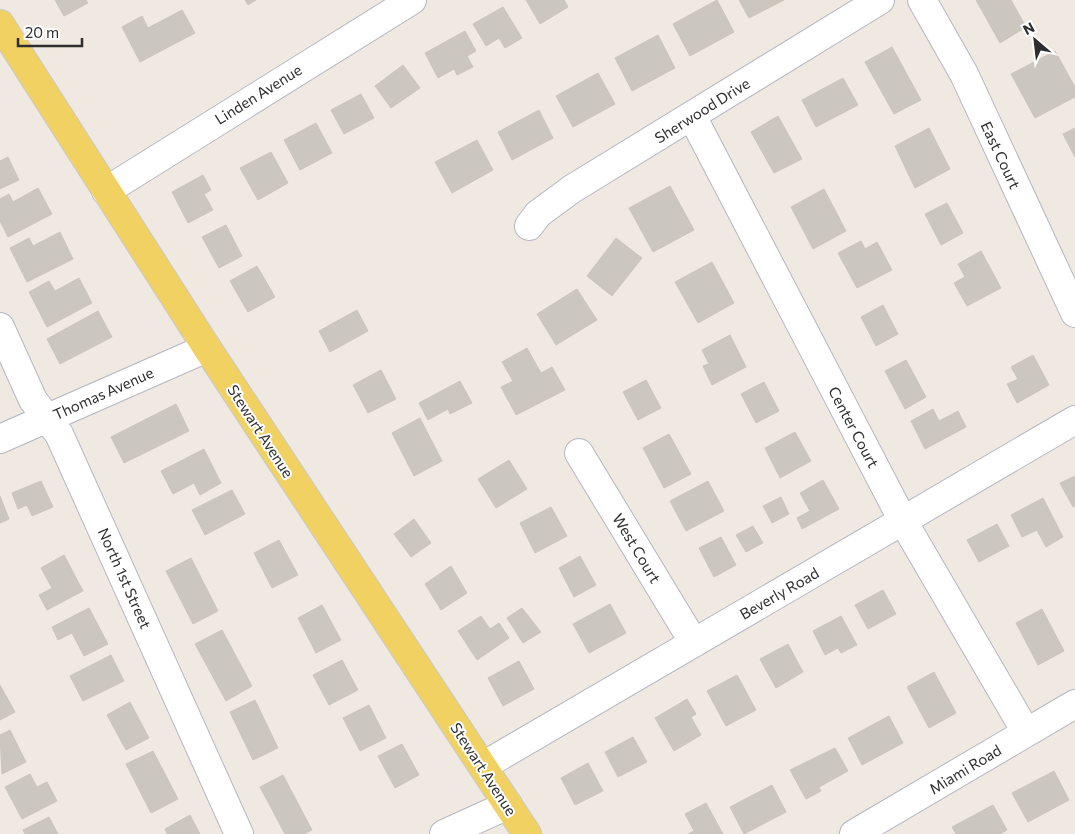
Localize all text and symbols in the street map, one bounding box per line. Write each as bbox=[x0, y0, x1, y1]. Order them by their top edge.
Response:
scale bar bbox=[18, 15, 81, 47]
north arrow bbox=[1010, 15, 1060, 65]
text: N bbox=[1020, 18, 1037, 38]
text: 20 m bbox=[25, 23, 59, 41]
street label: Linden Avenue bbox=[211, 60, 305, 128]
street label: Sherwood Drive bbox=[651, 74, 753, 146]
street label: East Court bbox=[978, 118, 1024, 192]
street label: Thomas Avenue bbox=[50, 363, 156, 423]
street label: Stewart Avenue bbox=[224, 381, 298, 481]
street label: Center Court bbox=[825, 383, 883, 471]
street label: West Court bbox=[609, 510, 665, 586]
street label: North 1st Street bbox=[95, 525, 155, 631]
street label: Beverly Road bbox=[736, 563, 822, 623]
street label: Stewart Avenue bbox=[447, 719, 521, 819]
street label: Miami Road bbox=[926, 740, 1004, 798]

